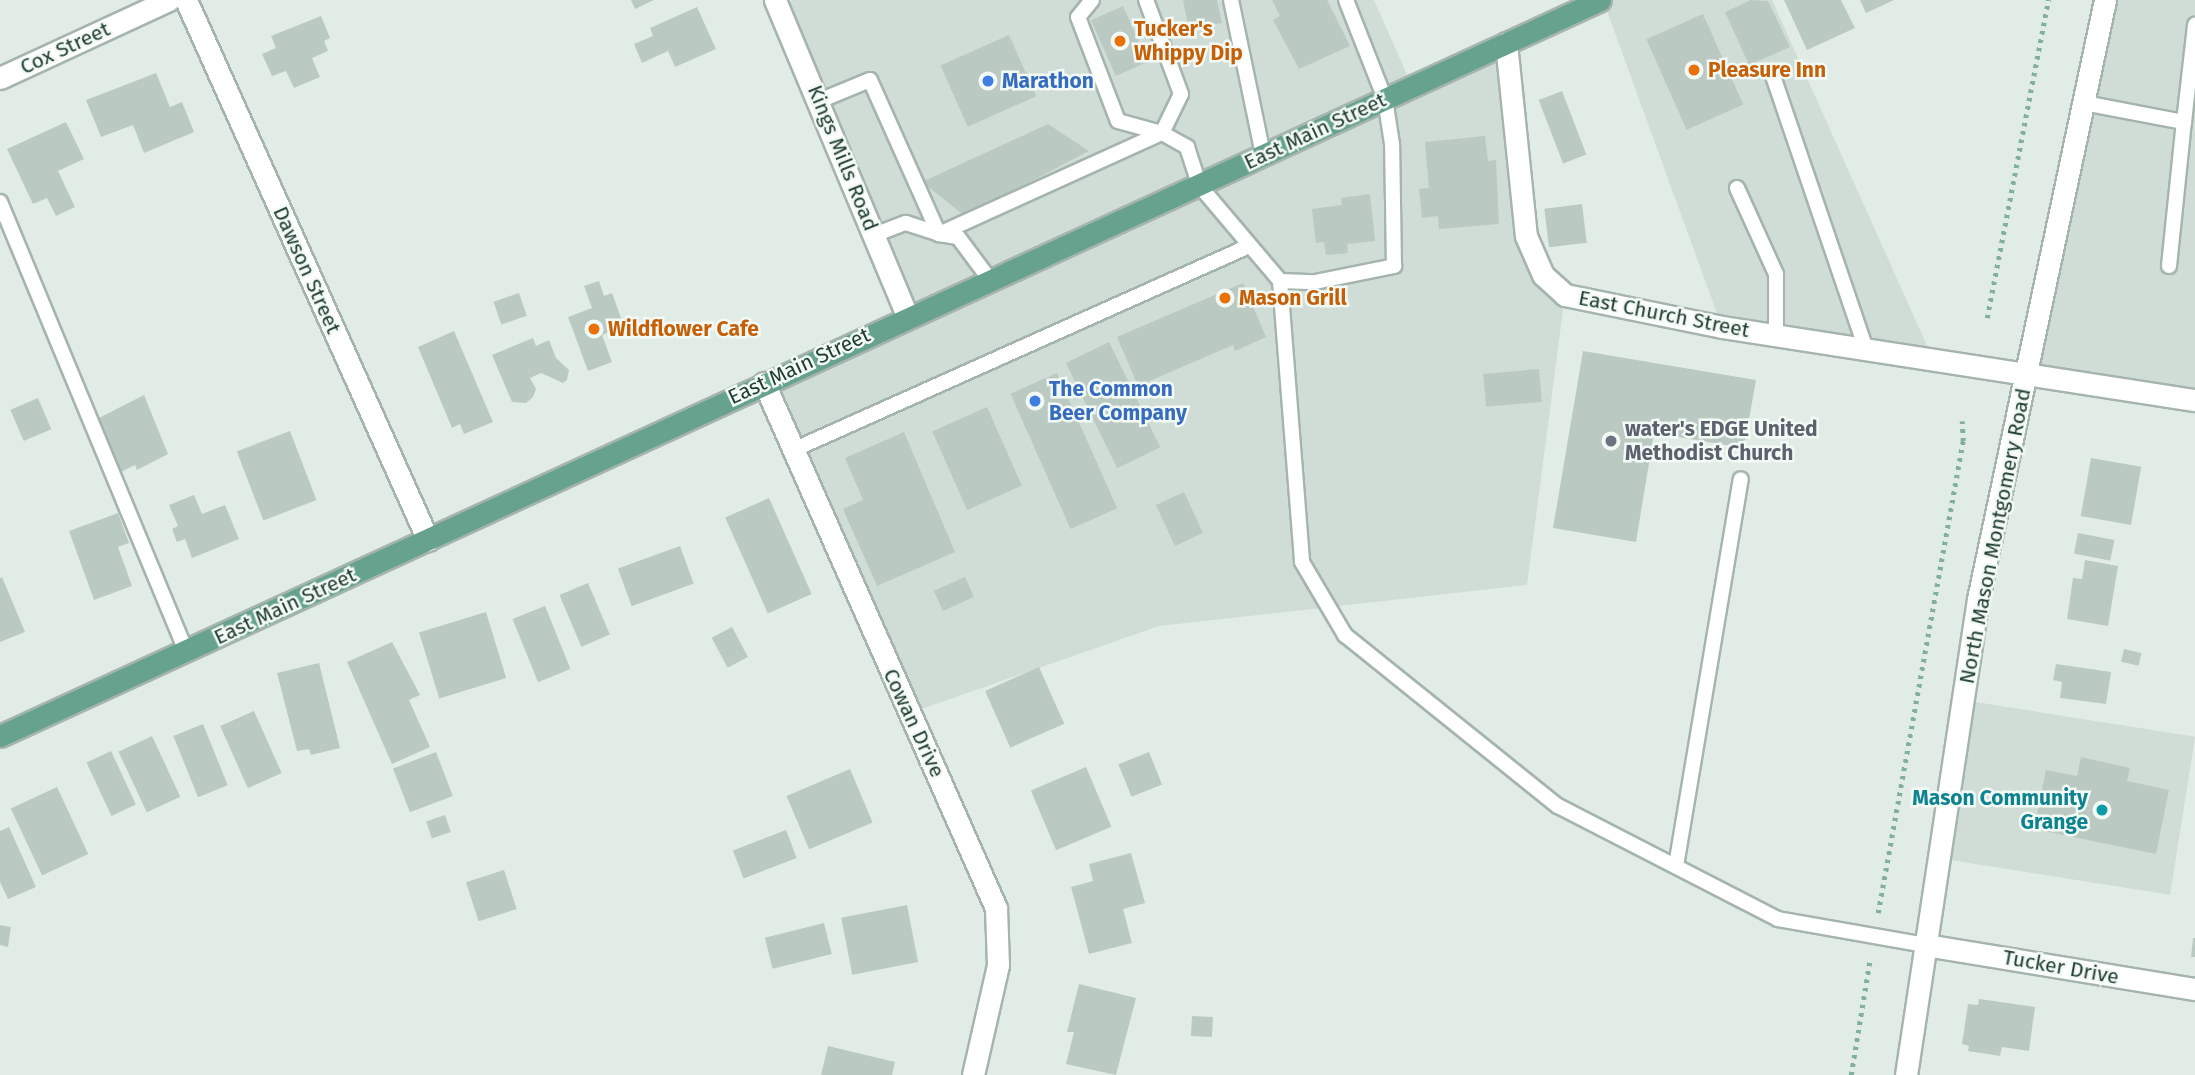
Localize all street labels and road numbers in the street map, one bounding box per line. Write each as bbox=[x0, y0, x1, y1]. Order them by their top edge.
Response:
street label: Cox Street bbox=[16, 16, 114, 80]
street label: Kings Mills Road bbox=[802, 81, 884, 235]
street label: East Main Street bbox=[1240, 87, 1390, 175]
street label: Dawson Street bbox=[268, 202, 346, 338]
street label: East Church Street bbox=[1576, 285, 1752, 343]
street label: East Main Street bbox=[724, 322, 874, 410]
street label: North Mason Montgomery Road bbox=[1954, 386, 2036, 686]
street label: East Main Street bbox=[210, 562, 360, 650]
street label: Cowan Drive bbox=[878, 665, 950, 781]
street label: Tucker Drive bbox=[2001, 944, 2121, 990]

